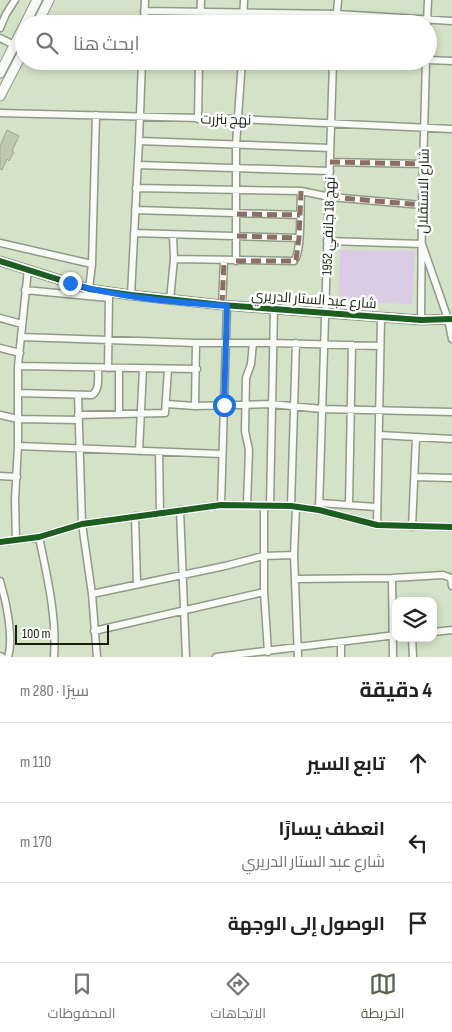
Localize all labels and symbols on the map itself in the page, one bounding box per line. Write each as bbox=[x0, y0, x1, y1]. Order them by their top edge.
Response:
street label: نهج بنزرت bbox=[200, 111, 252, 128]
street label: شارع الاستقلال bbox=[414, 148, 433, 234]
street label: نهج 18 جانفي 1952 bbox=[318, 176, 342, 276]
route end bbox=[59, 272, 82, 295]
street label: شارع عبد الستار الدريري bbox=[250, 287, 377, 315]
route start bbox=[213, 394, 236, 417]
scale bar bbox=[15, 622, 109, 645]

